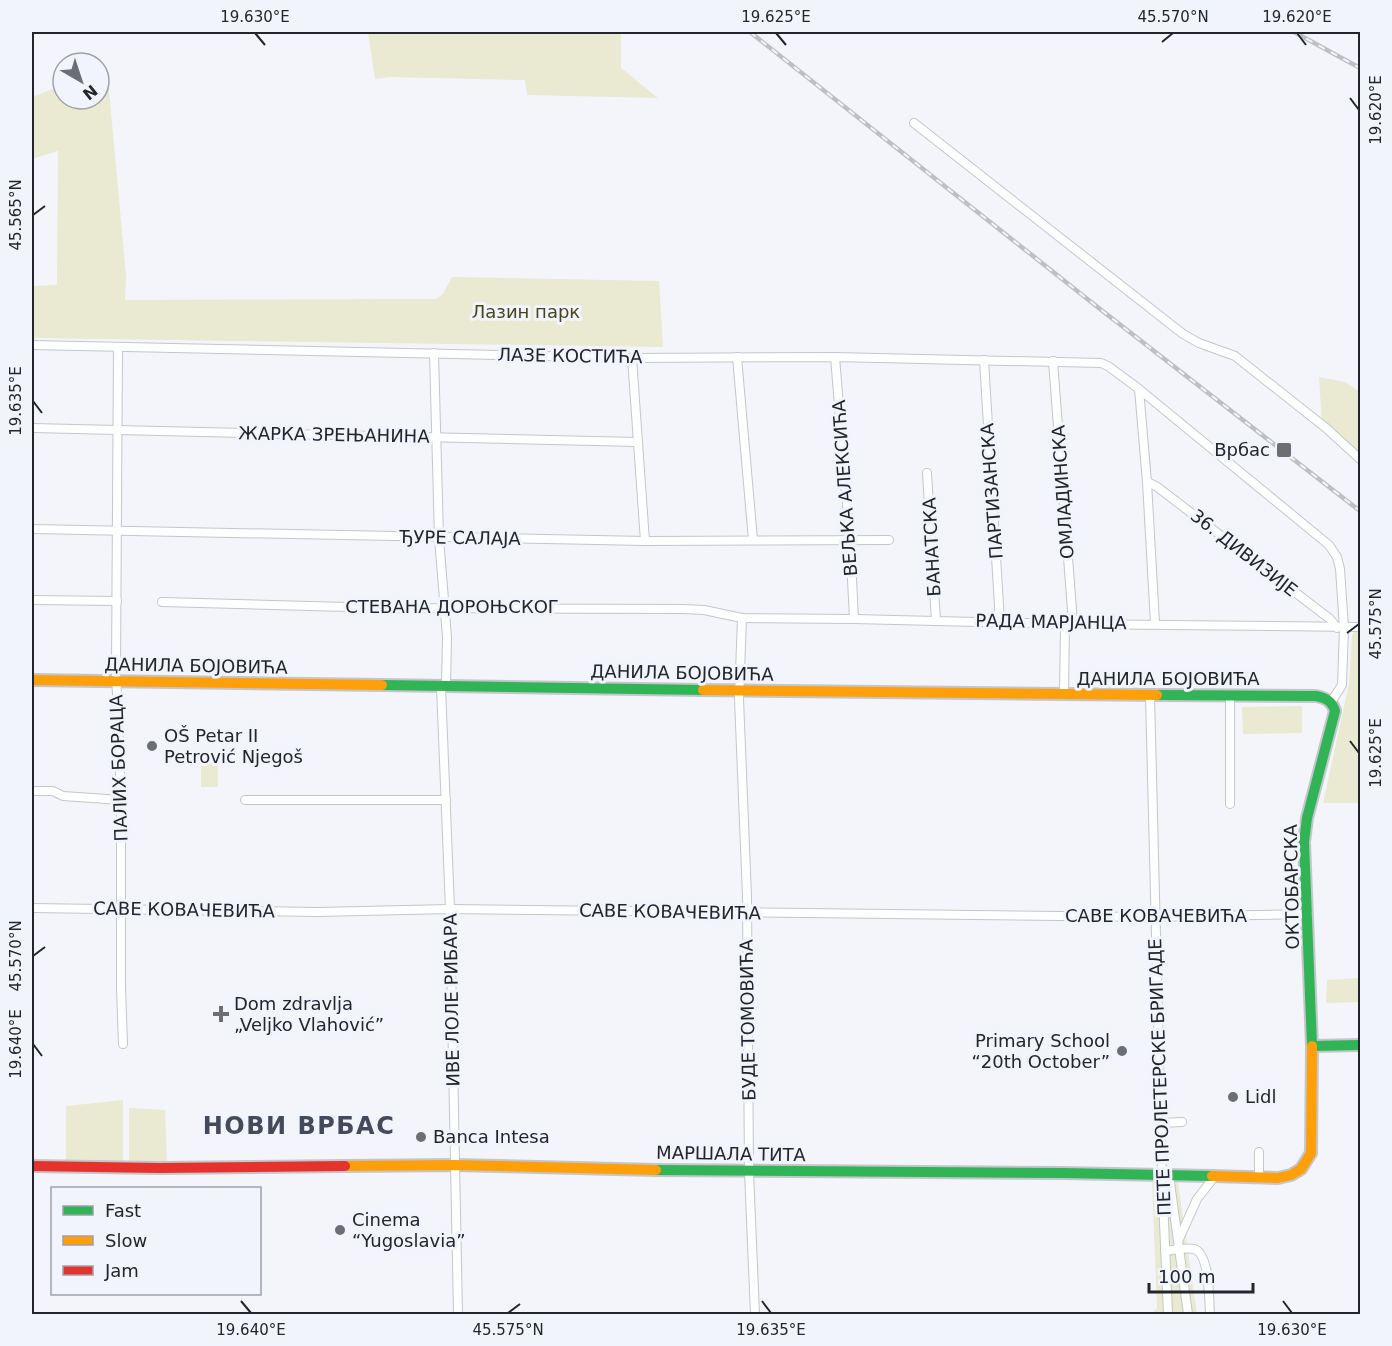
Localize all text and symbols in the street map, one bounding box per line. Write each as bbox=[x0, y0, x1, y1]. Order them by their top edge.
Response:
text: 19.630°E bbox=[220, 8, 290, 26]
text: 19.625°E bbox=[741, 8, 811, 26]
text: 45.570°N bbox=[1137, 8, 1209, 26]
text: 19.620°E bbox=[1262, 8, 1332, 26]
north arrow bbox=[51, 51, 111, 111]
text: 19.620°E bbox=[1367, 75, 1385, 145]
text: N bbox=[79, 81, 101, 104]
text: 45.565°N bbox=[7, 179, 25, 251]
park label: Лазин парк bbox=[472, 301, 580, 322]
street label: ЛАЗЕ КОСТИЋА bbox=[497, 344, 643, 367]
text: 19.635°E bbox=[7, 366, 25, 436]
street label: ВЕЉКА АЛЕКСИЋА bbox=[828, 398, 861, 577]
street label: ЖАРКА ЗРЕЊАНИНА bbox=[238, 422, 430, 447]
street label: ПАРТИЗАНСКА bbox=[976, 422, 1007, 560]
street label: ОМЛАДИНСКА bbox=[1047, 424, 1078, 560]
place label: Врбас bbox=[1214, 439, 1270, 460]
marker: Врбас bbox=[1275, 441, 1293, 459]
street label: БАНАТСКА bbox=[918, 496, 945, 597]
street label: 36. ДИВИЗИЈЕ bbox=[1187, 505, 1302, 601]
street label: ЂУРЕ САЛАЈА bbox=[398, 526, 522, 549]
text: 45.575°N bbox=[1367, 588, 1385, 660]
street label: СТЕВАНА ДОРОЊСКОГ bbox=[345, 596, 559, 617]
street label: РАДА МАРЈАНЦА bbox=[975, 610, 1128, 633]
street label: ДАНИЛА БОЈОВИЋА bbox=[104, 653, 288, 678]
street label: ДАНИЛА БОЈОВИЋА bbox=[590, 660, 774, 685]
street label: ДАНИЛА БОЈОВИЋА bbox=[1076, 668, 1260, 689]
street label: ПАЛИХ БОРАЦА bbox=[105, 694, 132, 842]
text: 19.625°E bbox=[1367, 718, 1385, 788]
place label: OŠ Petar II Petrović Njegoš bbox=[164, 725, 303, 767]
marker: OŠ Petar II Petrović Njegoš bbox=[145, 739, 159, 753]
street label: ОКТОБАРСКА bbox=[1280, 824, 1303, 950]
street label: САВЕ КОВАЧЕВИЋА bbox=[93, 897, 276, 922]
street label: САВЕ КОВАЧЕВИЋА bbox=[579, 899, 762, 924]
street label: САВЕ КОВАЧЕВИЋА bbox=[1065, 905, 1248, 926]
street label: ИВЕ ЛОЛЕ РИБАРА bbox=[439, 912, 464, 1087]
text: 45.570°N bbox=[7, 920, 25, 992]
street label: БУДЕ ТОМОВИЋА bbox=[736, 938, 759, 1101]
street label: ПЕТЕ ПРОЛЕТЕРСКЕ БРИГАДЕ bbox=[1144, 938, 1175, 1216]
place label: Dom zdravlja „Veljko Vlahović” bbox=[234, 993, 384, 1035]
marker: Dom zdravlja „Veljko Vlahović” bbox=[212, 1005, 230, 1023]
text: 19.640°E bbox=[7, 1009, 25, 1079]
place label: Primary School “20th October” bbox=[971, 1030, 1110, 1072]
marker: Primary School “20th October” bbox=[1115, 1044, 1129, 1058]
place label: Lidl bbox=[1245, 1086, 1276, 1107]
marker: Lidl bbox=[1226, 1090, 1240, 1104]
district label: НОВИ ВРБАС bbox=[203, 1112, 395, 1140]
place label: Banca Intesa bbox=[433, 1126, 550, 1147]
marker: Banca Intesa bbox=[414, 1130, 428, 1144]
street label: МАРШАЛА ТИТА bbox=[656, 1142, 807, 1165]
legend bbox=[51, 1187, 261, 1295]
text: Fast bbox=[105, 1200, 141, 1221]
place label: Cinema “Yugoslavia” bbox=[352, 1209, 466, 1251]
marker: Cinema “Yugoslavia” bbox=[333, 1223, 347, 1237]
text: Slow bbox=[105, 1230, 147, 1251]
scale bar bbox=[1149, 1256, 1252, 1294]
text: Jam bbox=[104, 1260, 139, 1281]
text: 100 m bbox=[1158, 1266, 1216, 1287]
text: 19.640°E bbox=[216, 1321, 286, 1339]
text: 45.575°N bbox=[472, 1321, 544, 1339]
text: 19.635°E bbox=[736, 1321, 806, 1339]
text: 19.630°E bbox=[1257, 1321, 1327, 1339]

